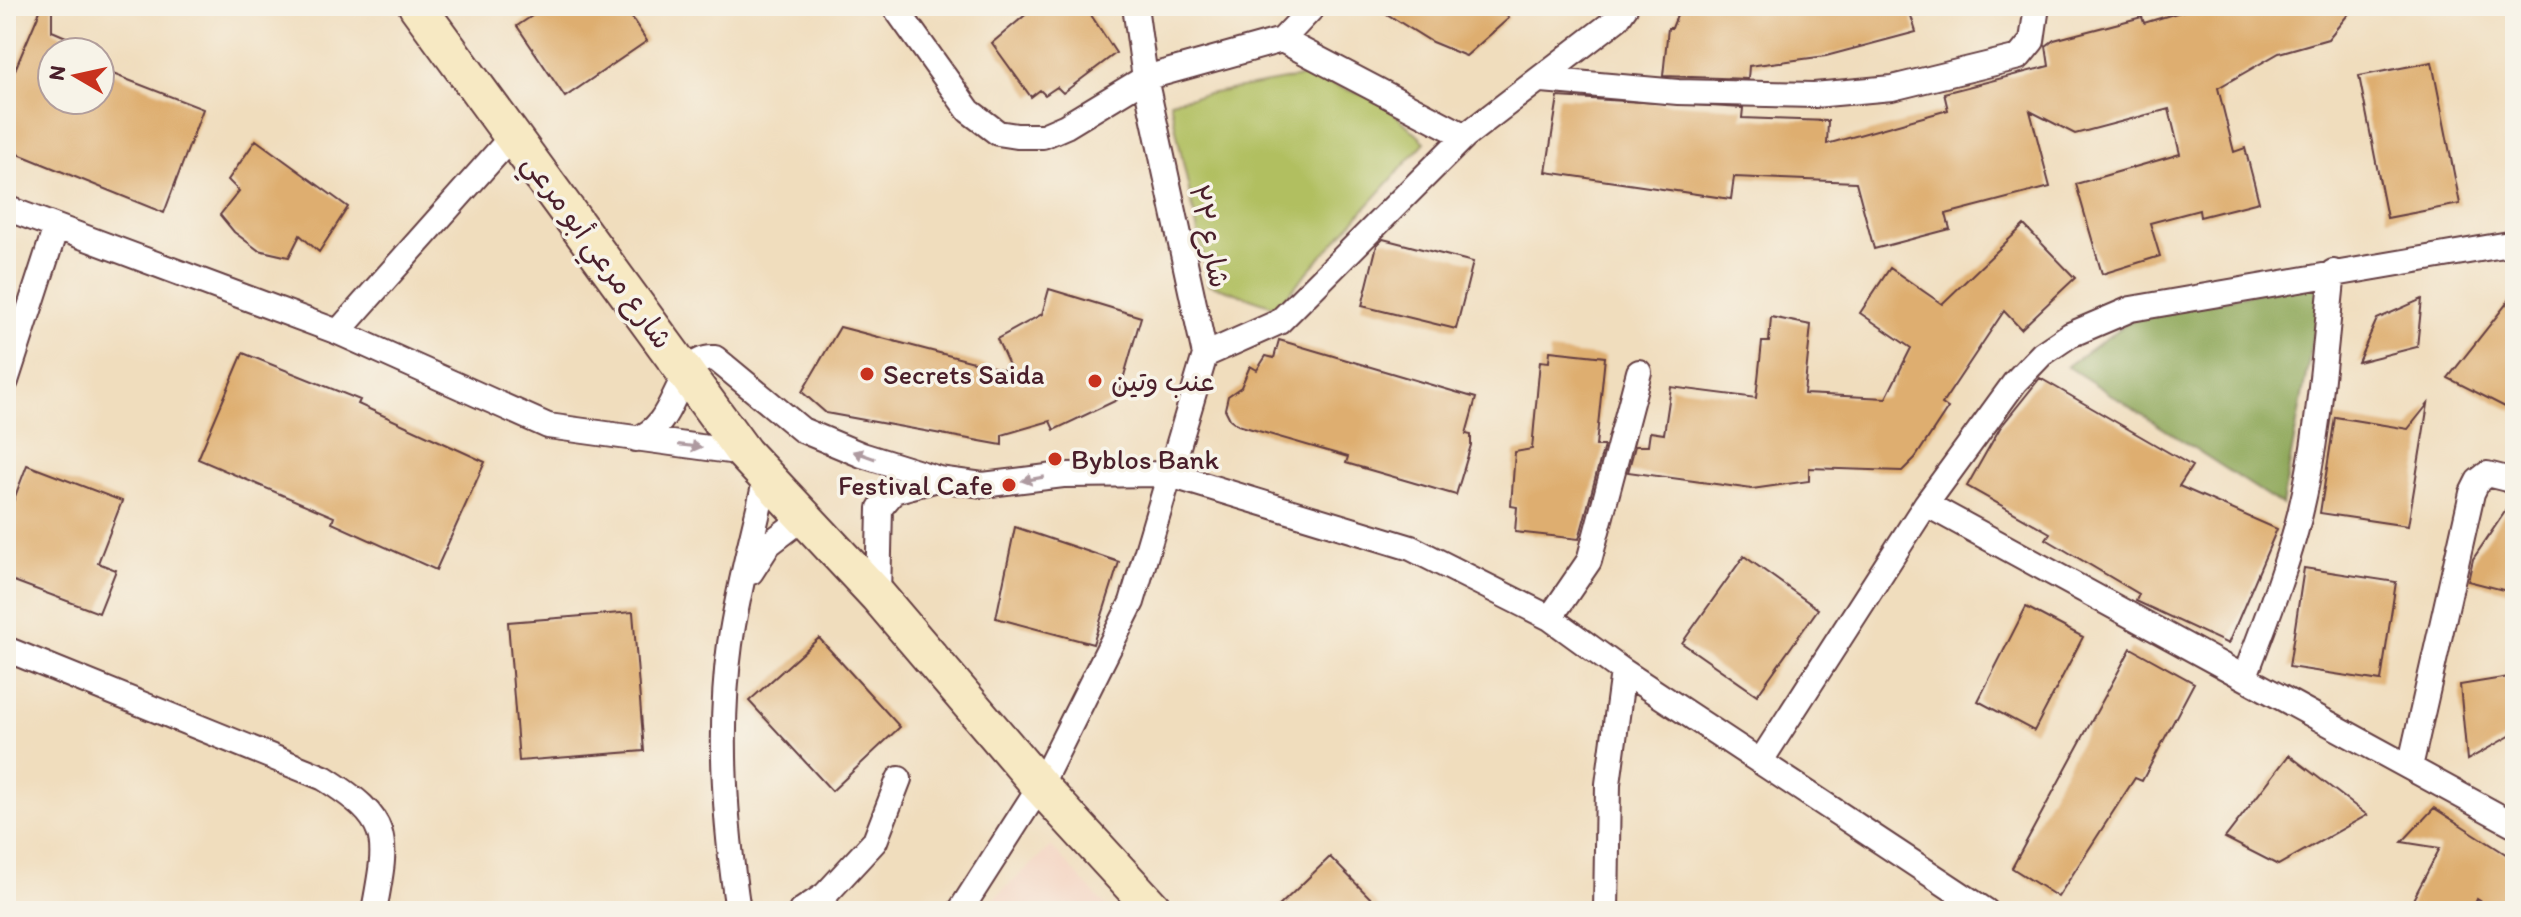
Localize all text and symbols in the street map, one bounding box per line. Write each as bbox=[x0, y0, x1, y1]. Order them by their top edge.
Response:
north arrow bbox=[36, 36, 116, 116]
text: N bbox=[42, 63, 71, 82]
street label: شارع مرعي أبو مرعي bbox=[509, 147, 680, 360]
street label: شارع ٣٣ bbox=[1180, 181, 1238, 291]
place label: Secrets Saida bbox=[883, 357, 1045, 391]
place label: عنب وتين bbox=[1111, 364, 1215, 399]
marker: Secrets Saida bbox=[858, 365, 876, 383]
marker: عنب وتين bbox=[1086, 372, 1104, 390]
one-way arrow bbox=[678, 439, 703, 452]
place label: Byblos Bank bbox=[1071, 442, 1219, 476]
one-way arrow bbox=[852, 448, 876, 460]
marker: Byblos Bank bbox=[1046, 450, 1064, 468]
place label: Festival Cafe bbox=[838, 468, 993, 502]
one-way arrow bbox=[1021, 474, 1046, 486]
marker: Festival Cafe bbox=[1000, 476, 1018, 494]

